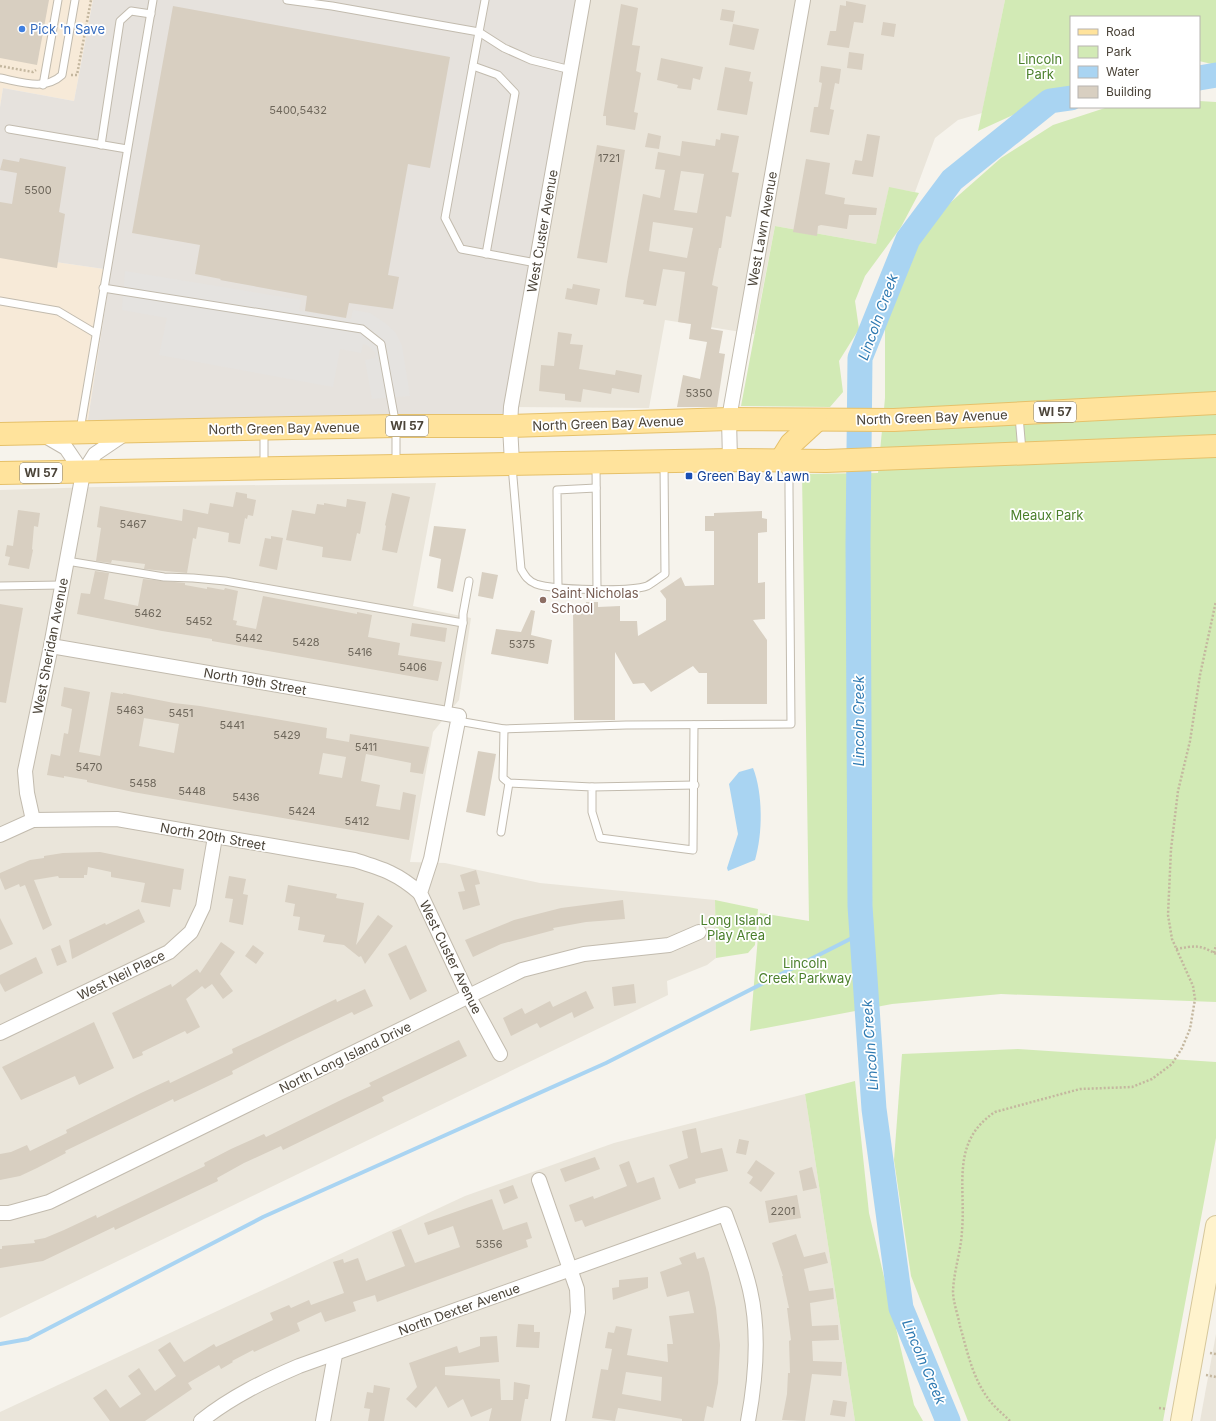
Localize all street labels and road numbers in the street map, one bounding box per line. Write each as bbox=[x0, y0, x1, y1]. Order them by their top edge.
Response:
street label: West Custer Avenue bbox=[523, 168, 561, 294]
street label: West Lawn Avenue bbox=[744, 170, 780, 288]
road number: WI 57 bbox=[1034, 402, 1076, 422]
street label: North Green Bay Avenue bbox=[856, 406, 1008, 428]
street label: North Green Bay Avenue bbox=[532, 412, 684, 434]
road number: WI 57 bbox=[386, 416, 428, 436]
street label: North Green Bay Avenue bbox=[208, 419, 360, 437]
road number: WI 57 bbox=[20, 463, 62, 483]
street label: West Sheridan Avenue bbox=[29, 576, 71, 716]
street label: North 19th Street bbox=[202, 664, 308, 698]
street label: North 20th Street bbox=[159, 819, 267, 853]
street label: West Custer Avenue bbox=[417, 898, 485, 1016]
street label: West Neil Place bbox=[75, 947, 167, 1003]
street label: North Long Island Drive bbox=[276, 1018, 414, 1096]
street label: North Dexter Avenue bbox=[396, 1280, 522, 1338]

